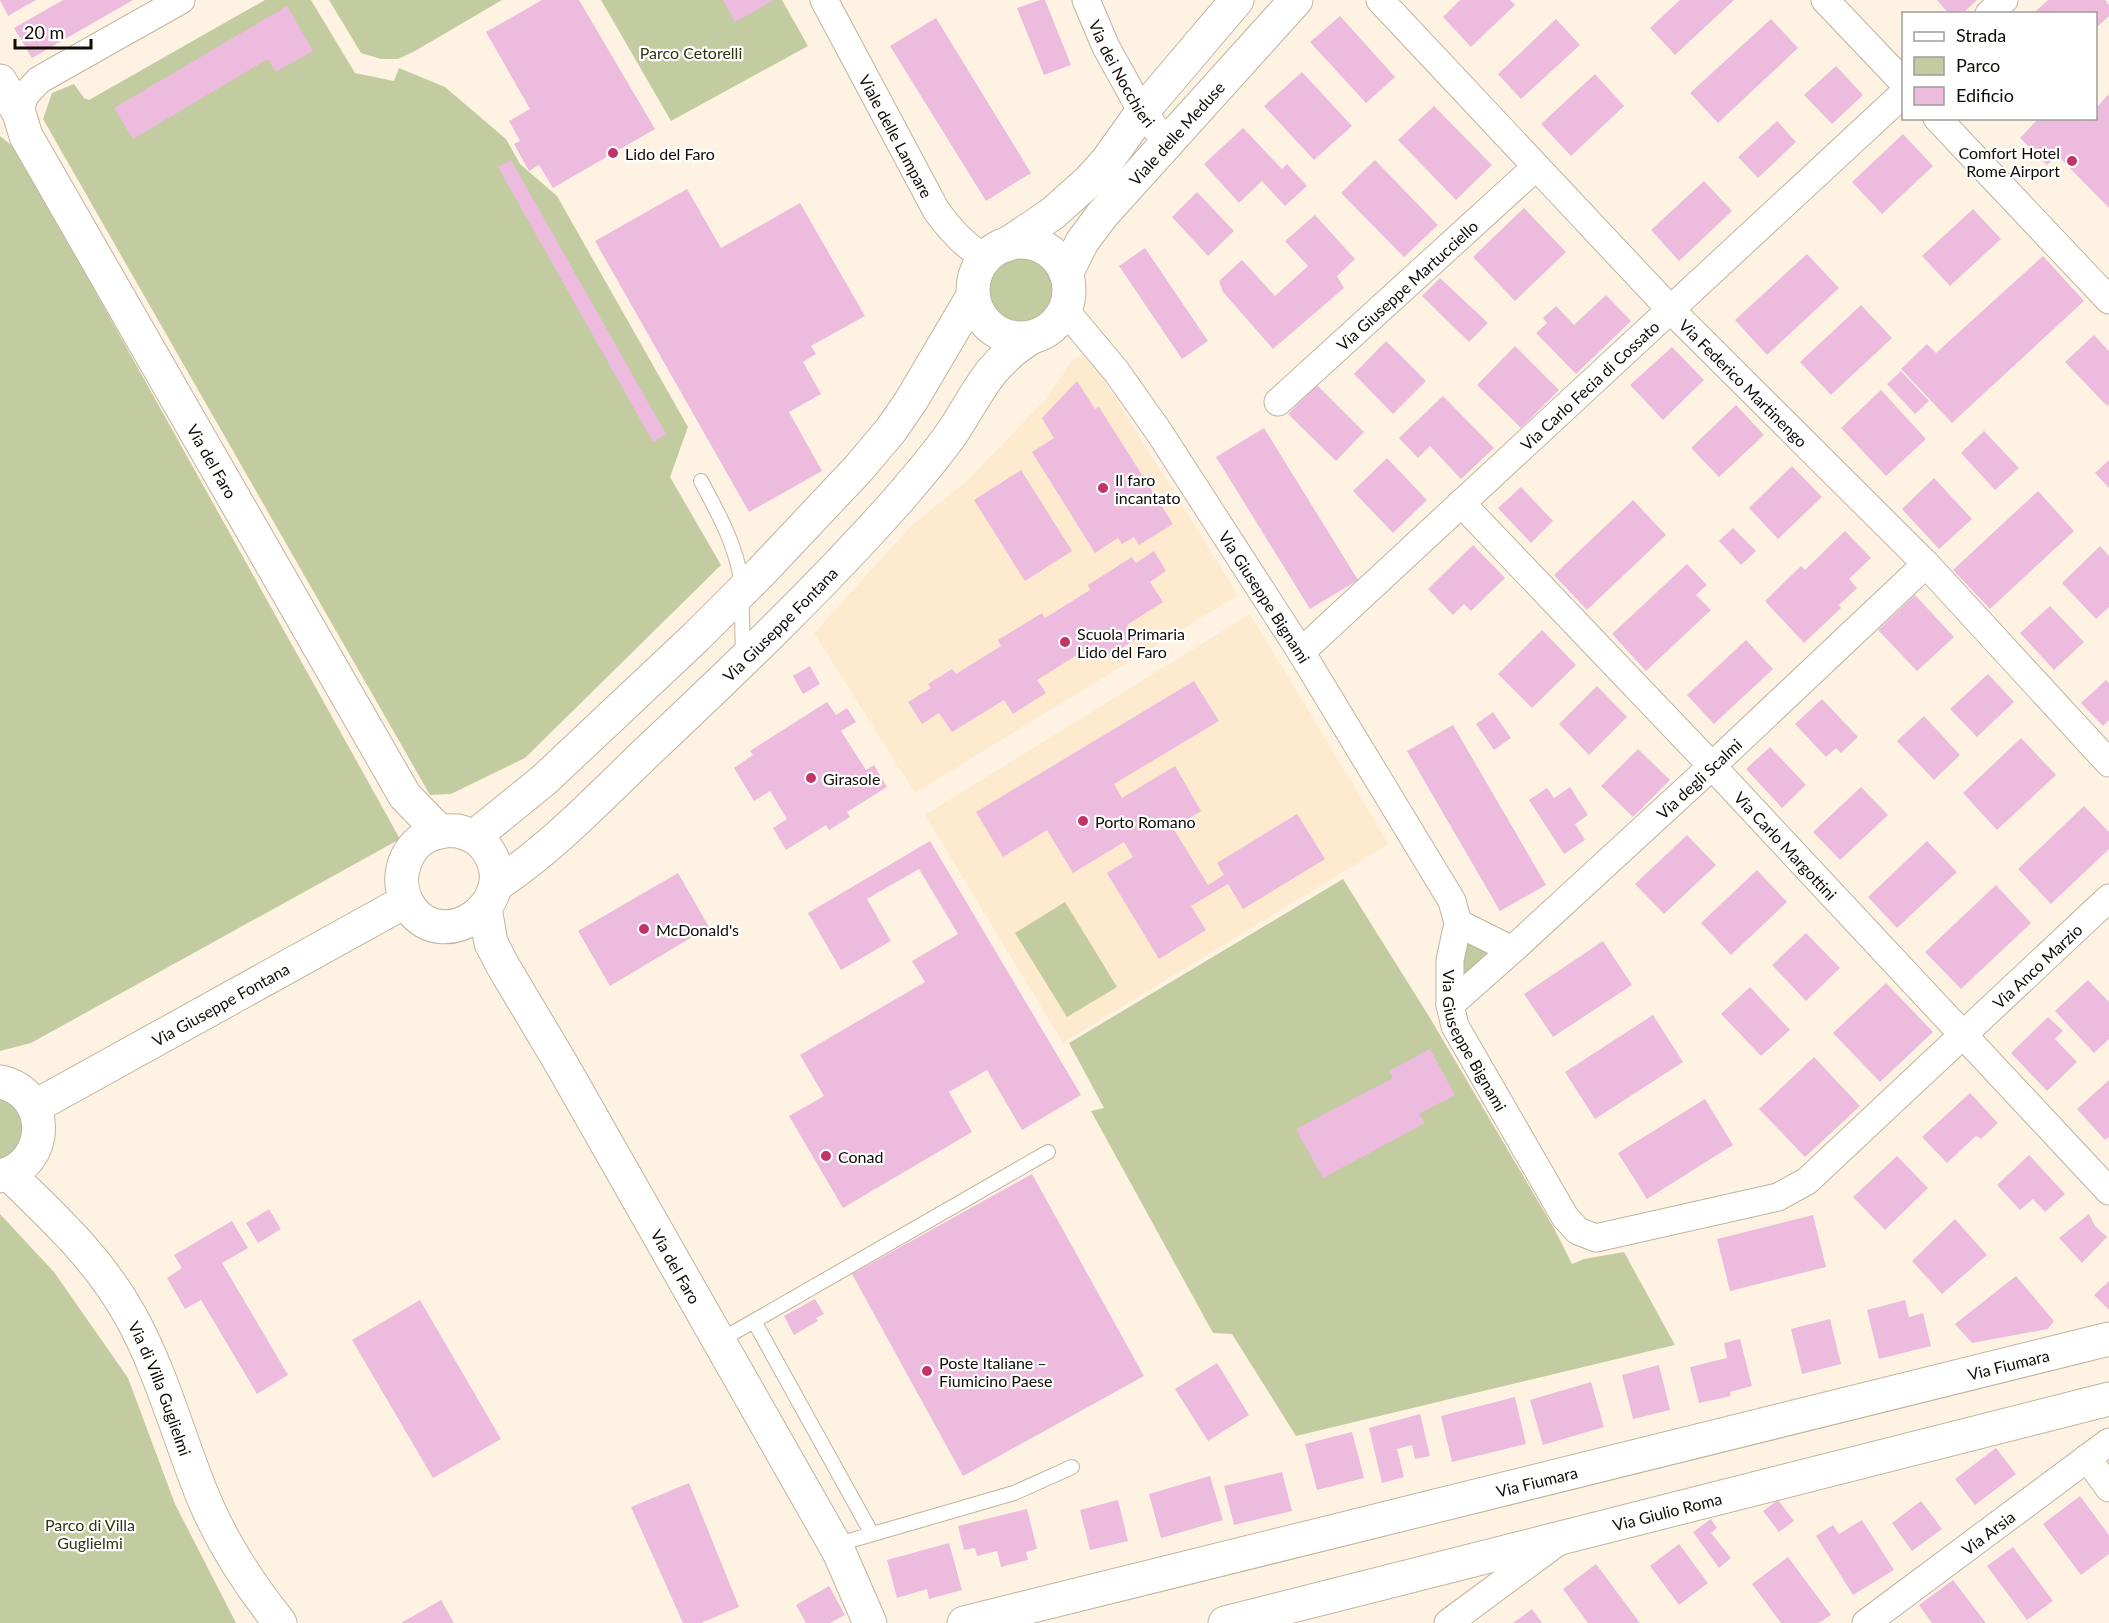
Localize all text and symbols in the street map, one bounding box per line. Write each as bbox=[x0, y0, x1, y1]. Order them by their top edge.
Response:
scale bar bbox=[15, 12, 92, 50]
legend bbox=[1902, 12, 2097, 120]
street label: Via dei Nocchieri bbox=[1086, 17, 1160, 131]
text: 20 m bbox=[24, 21, 64, 43]
text: Strada bbox=[1956, 24, 2006, 46]
park label: Parco Cetorelli bbox=[640, 43, 742, 62]
text: Parco bbox=[1956, 54, 2000, 76]
street label: Viale delle Lampare bbox=[856, 71, 937, 201]
street label: Viale delle Meduse bbox=[1125, 77, 1228, 189]
text: Edificio bbox=[1956, 84, 2014, 106]
place label: Comfort Hotel Rome Airport bbox=[1958, 143, 2060, 180]
place label: Lido del Faro bbox=[625, 144, 715, 163]
marker: Lido del Faro bbox=[606, 146, 620, 160]
marker: Comfort Hotel Rome Airport bbox=[2065, 154, 2079, 168]
street label: Via Giuseppe Martucciello bbox=[1332, 216, 1481, 354]
street label: Via Federico Martinengo bbox=[1676, 315, 1812, 450]
street label: Via Carlo Fecia di Cossato bbox=[1516, 316, 1662, 454]
street label: Via del Faro bbox=[184, 420, 241, 501]
place label: Il faro incantato bbox=[1115, 470, 1181, 507]
marker: Il faro incantato bbox=[1096, 481, 1110, 495]
street label: Via Giuseppe Bignami bbox=[1216, 527, 1315, 666]
street label: Via Giuseppe Fontana bbox=[718, 563, 841, 685]
place label: Scuola Primaria Lido del Faro bbox=[1077, 624, 1185, 661]
marker: Scuola Primaria Lido del Faro bbox=[1058, 635, 1072, 649]
street label: Via degli Scalmi bbox=[1652, 734, 1745, 822]
place label: Girasole bbox=[823, 769, 880, 788]
marker: Girasole bbox=[804, 771, 818, 785]
street label: Via Carlo Margottini bbox=[1731, 787, 1841, 903]
place label: Porto Romano bbox=[1095, 812, 1196, 831]
marker: Porto Romano bbox=[1076, 814, 1090, 828]
street label: Via Anco Marzio bbox=[1988, 919, 2085, 1012]
place label: McDonald's bbox=[656, 920, 739, 939]
marker: McDonald's bbox=[637, 922, 651, 936]
street label: Via Giuseppe Fontana bbox=[148, 958, 292, 1049]
street label: Via Giuseppe Bignami bbox=[1441, 969, 1511, 1114]
place label: Conad bbox=[838, 1147, 883, 1166]
marker: Conad bbox=[819, 1149, 833, 1163]
street label: Via del Faro bbox=[648, 1225, 705, 1307]
street label: Via di Villa Guglielmi bbox=[125, 1318, 196, 1458]
street label: Via Fiumara bbox=[1966, 1345, 2051, 1383]
place label: Poste Italiane – Fiumicino Paese bbox=[939, 1353, 1052, 1390]
marker: Poste Italiane – Fiumicino Paese bbox=[920, 1364, 934, 1378]
street label: Via Fiumara bbox=[1494, 1462, 1579, 1500]
street label: Via Giulio Roma bbox=[1611, 1488, 1723, 1534]
street label: Via Arsia bbox=[1958, 1506, 2018, 1558]
park label: Parco di Villa Guglielmi bbox=[45, 1515, 135, 1552]

